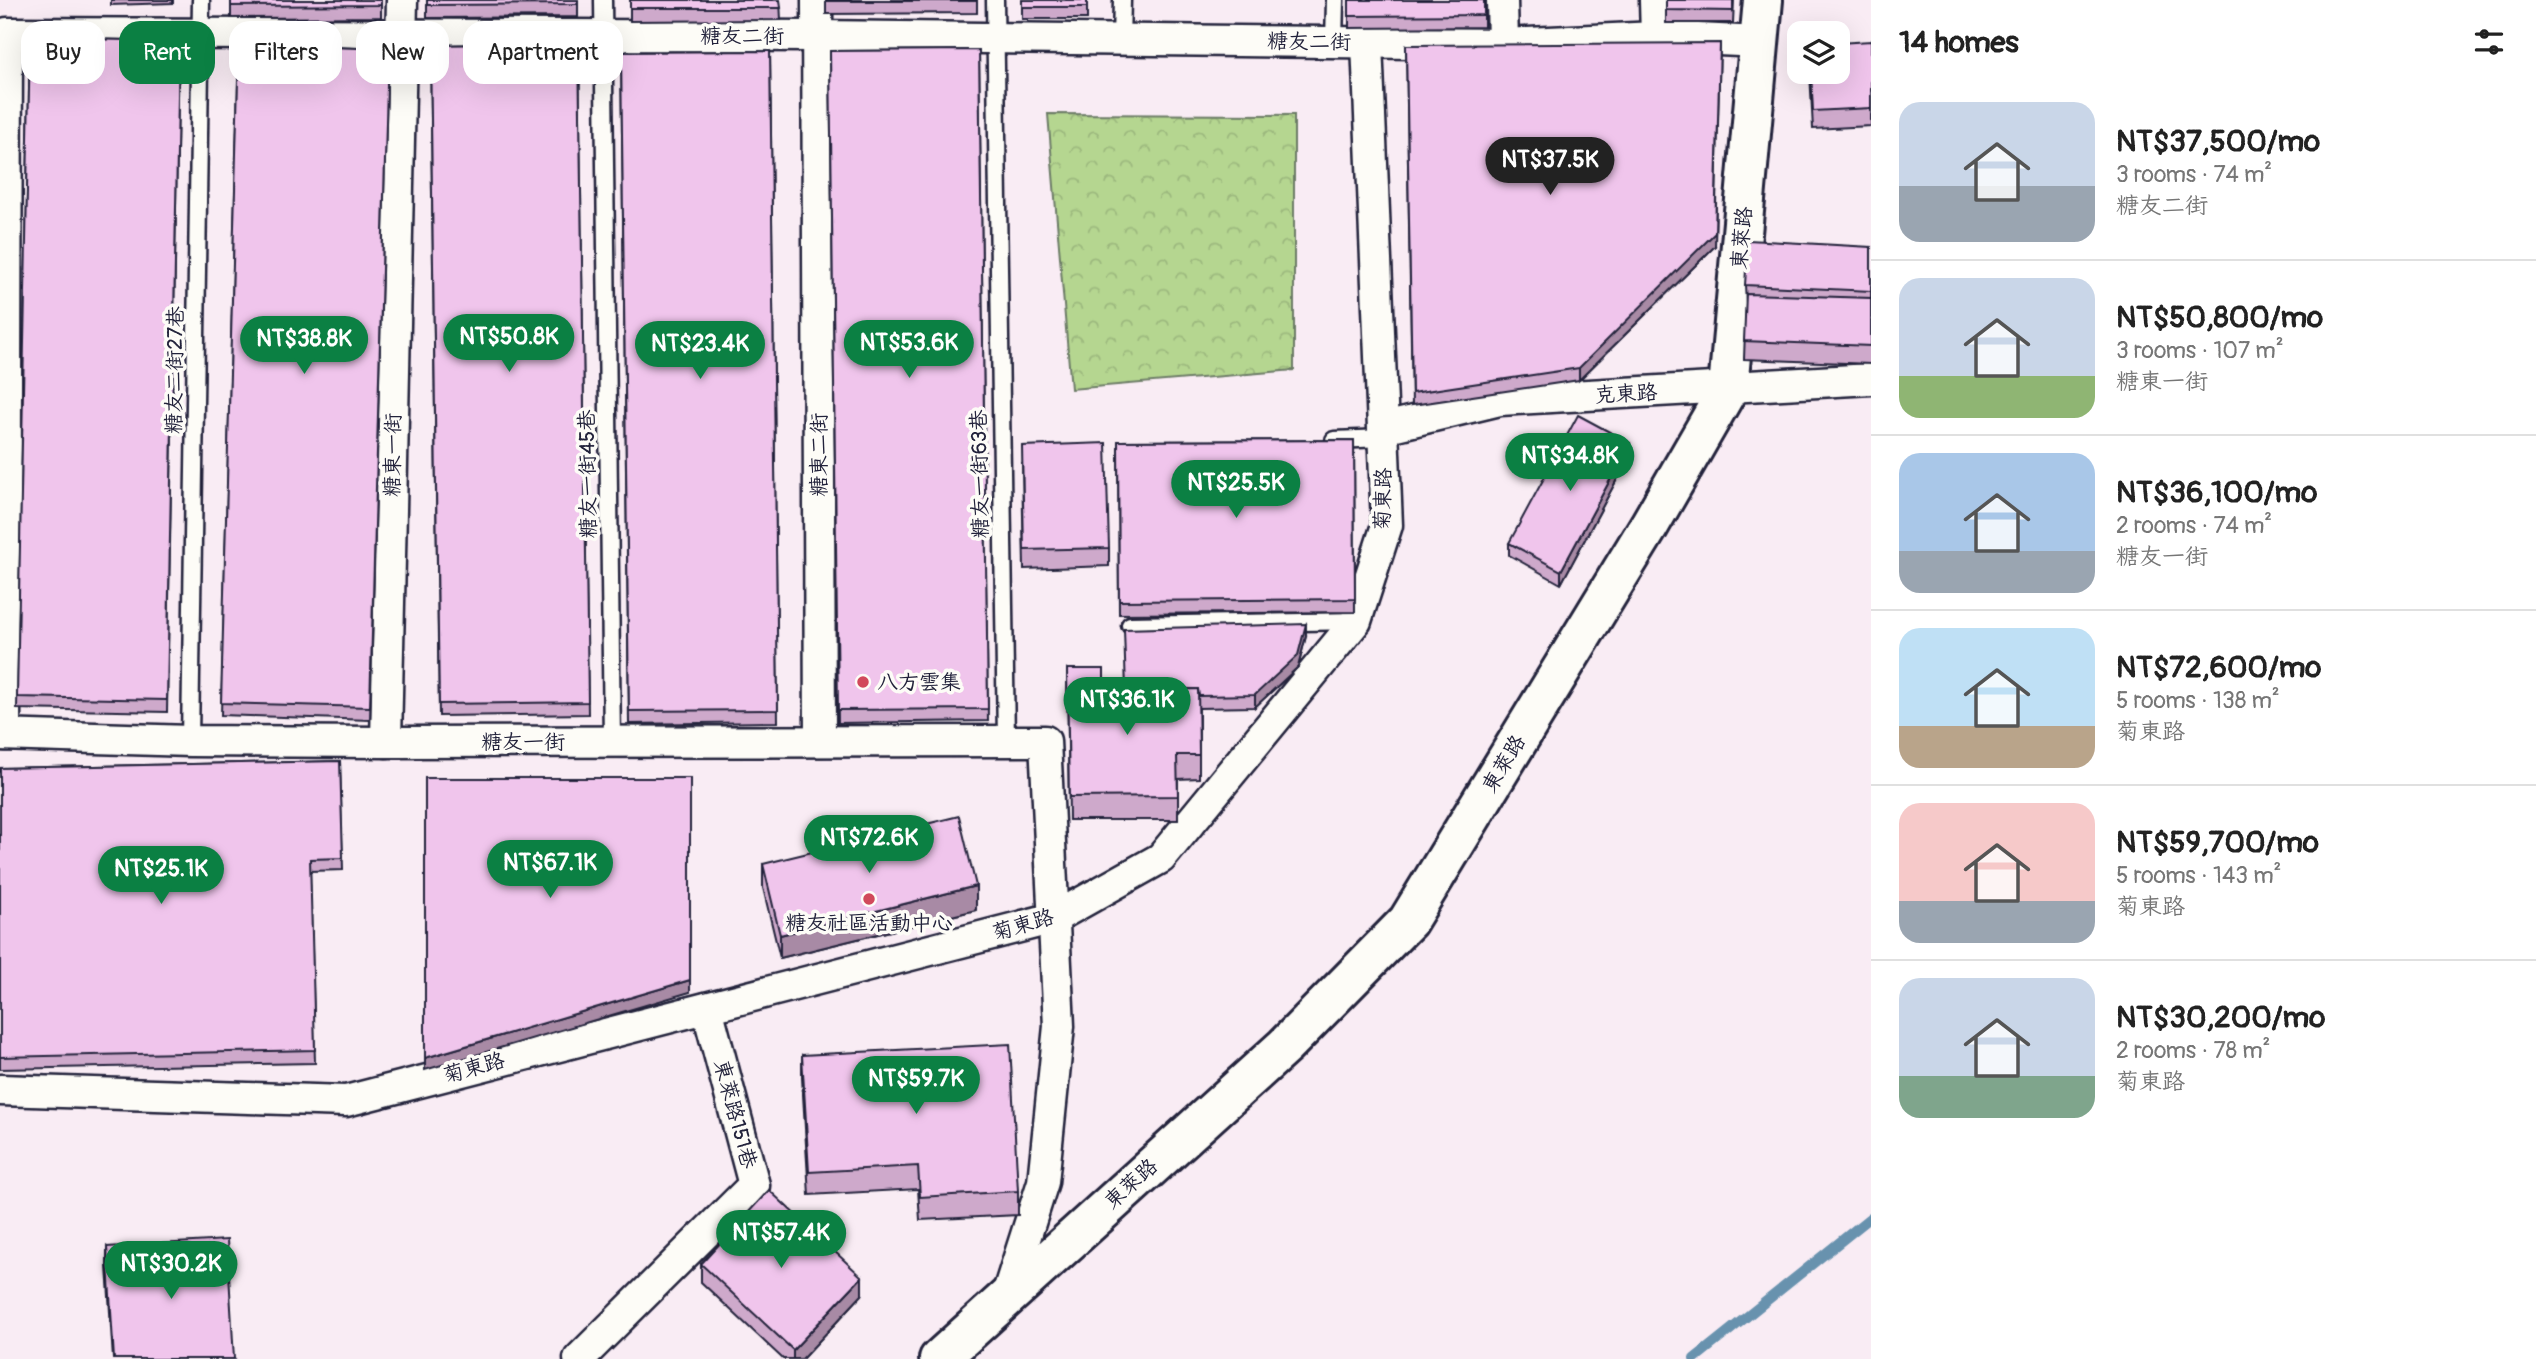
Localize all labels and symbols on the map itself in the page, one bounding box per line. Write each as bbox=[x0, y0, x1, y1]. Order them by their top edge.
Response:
street label: 糖友二街 bbox=[700, 23, 784, 50]
street label: 糖友二街 bbox=[1267, 28, 1351, 56]
pin: NT$37.5K bbox=[1478, 138, 1622, 197]
street label: 東萊路 bbox=[1726, 205, 1758, 271]
street label: 糖友二街27巷 bbox=[160, 306, 190, 434]
pin: NT$50.8K bbox=[437, 314, 581, 374]
pin: NT$38.8K bbox=[232, 316, 376, 376]
pin: NT$53.6K bbox=[837, 320, 981, 380]
pin: NT$23.4K bbox=[628, 322, 772, 381]
street label: 克東路 bbox=[1594, 379, 1658, 409]
street label: 糖友一街45巷 bbox=[573, 409, 603, 539]
street label: 糖友一街63巷 bbox=[965, 409, 995, 539]
street label: 糖東一街 bbox=[379, 413, 407, 497]
street label: 糖東二街 bbox=[806, 413, 833, 497]
pin: NT$34.8K bbox=[1498, 434, 1642, 493]
pin: NT$25.5K bbox=[1164, 461, 1308, 520]
street label: 菊東路 bbox=[1368, 467, 1398, 531]
place label: 八方雲集 bbox=[877, 669, 961, 696]
marker: 八方雲集 bbox=[855, 674, 871, 690]
pin: NT$36.1K bbox=[1055, 678, 1199, 737]
street label: 糖友一街 bbox=[481, 729, 565, 756]
street label: 東萊路 bbox=[1476, 730, 1532, 798]
pin: NT$72.6K bbox=[797, 816, 941, 875]
pin: NT$67.1K bbox=[478, 841, 622, 900]
pin: NT$25.1K bbox=[89, 846, 233, 906]
marker: 糖友社區活動中心 bbox=[861, 891, 877, 907]
street label: 菊東路 bbox=[989, 903, 1057, 947]
place label: 糖友社區活動中心 bbox=[785, 910, 953, 937]
street label: 菊東路 bbox=[440, 1047, 508, 1089]
pin: NT$59.7K bbox=[844, 1056, 988, 1116]
street label: 東萊路151巷 bbox=[707, 1057, 763, 1171]
street label: 東萊路 bbox=[1099, 1153, 1163, 1215]
pin: NT$57.4K bbox=[709, 1210, 853, 1270]
pin: NT$30.2K bbox=[99, 1242, 243, 1301]

